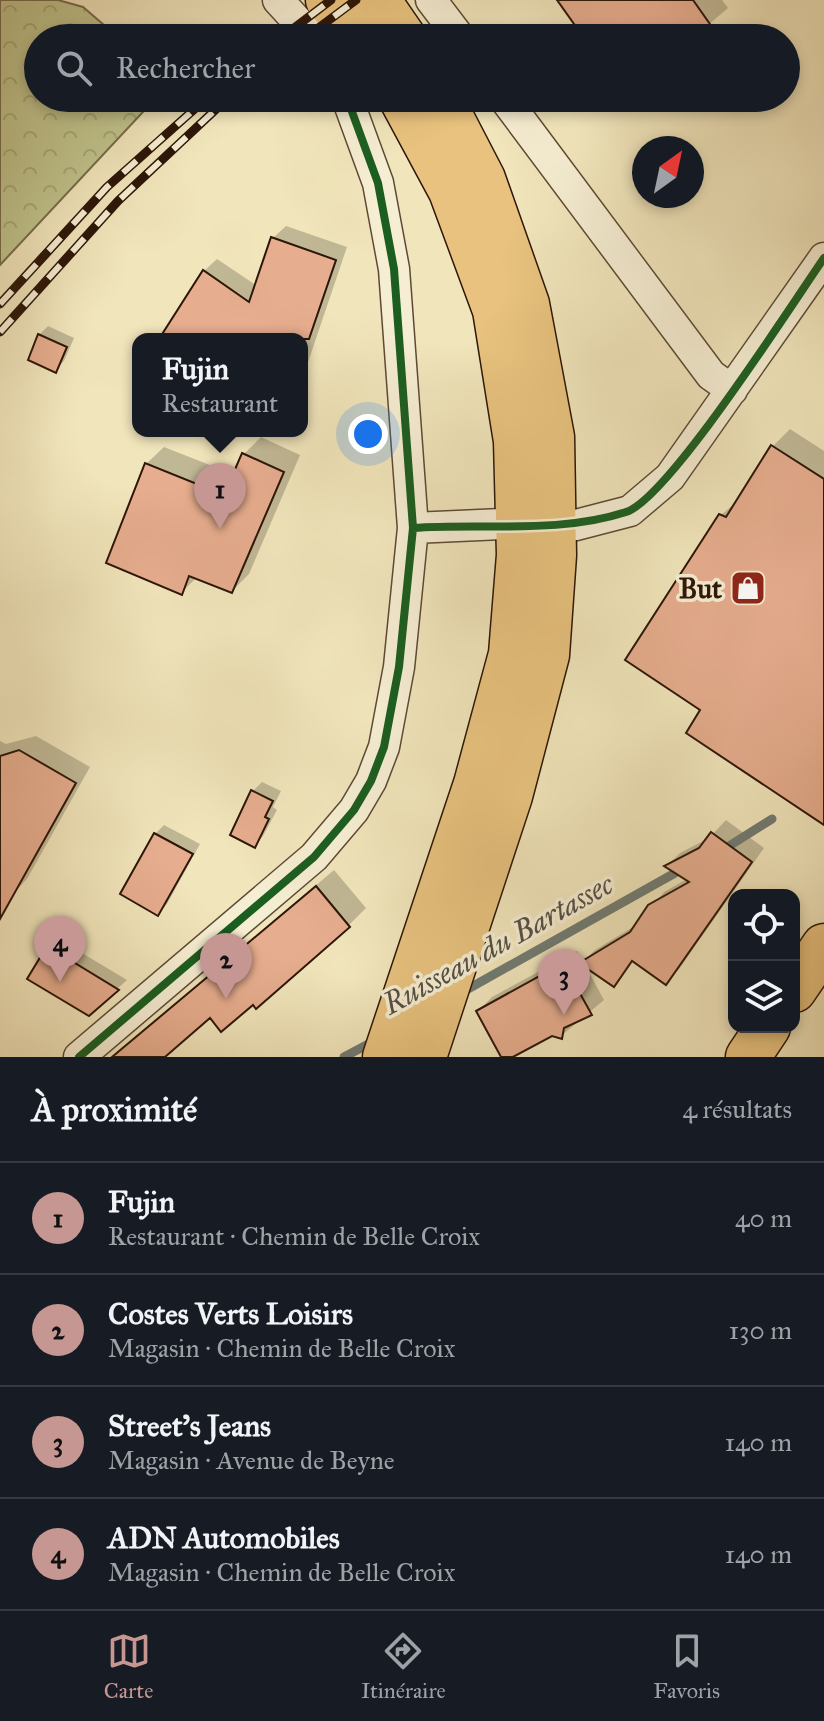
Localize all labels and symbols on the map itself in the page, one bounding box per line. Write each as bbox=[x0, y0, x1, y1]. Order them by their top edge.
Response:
north arrow bbox=[632, 136, 704, 208]
your location bbox=[348, 414, 388, 454]
pin: 1 bbox=[194, 463, 246, 529]
shop icon: But bbox=[729, 569, 767, 607]
place label: But bbox=[679, 571, 722, 606]
water label: Ruisseau du Bartassec bbox=[376, 865, 620, 1023]
pin: 4 bbox=[34, 916, 86, 982]
pin: 2 bbox=[200, 933, 252, 999]
pin: 3 bbox=[538, 949, 590, 1015]

